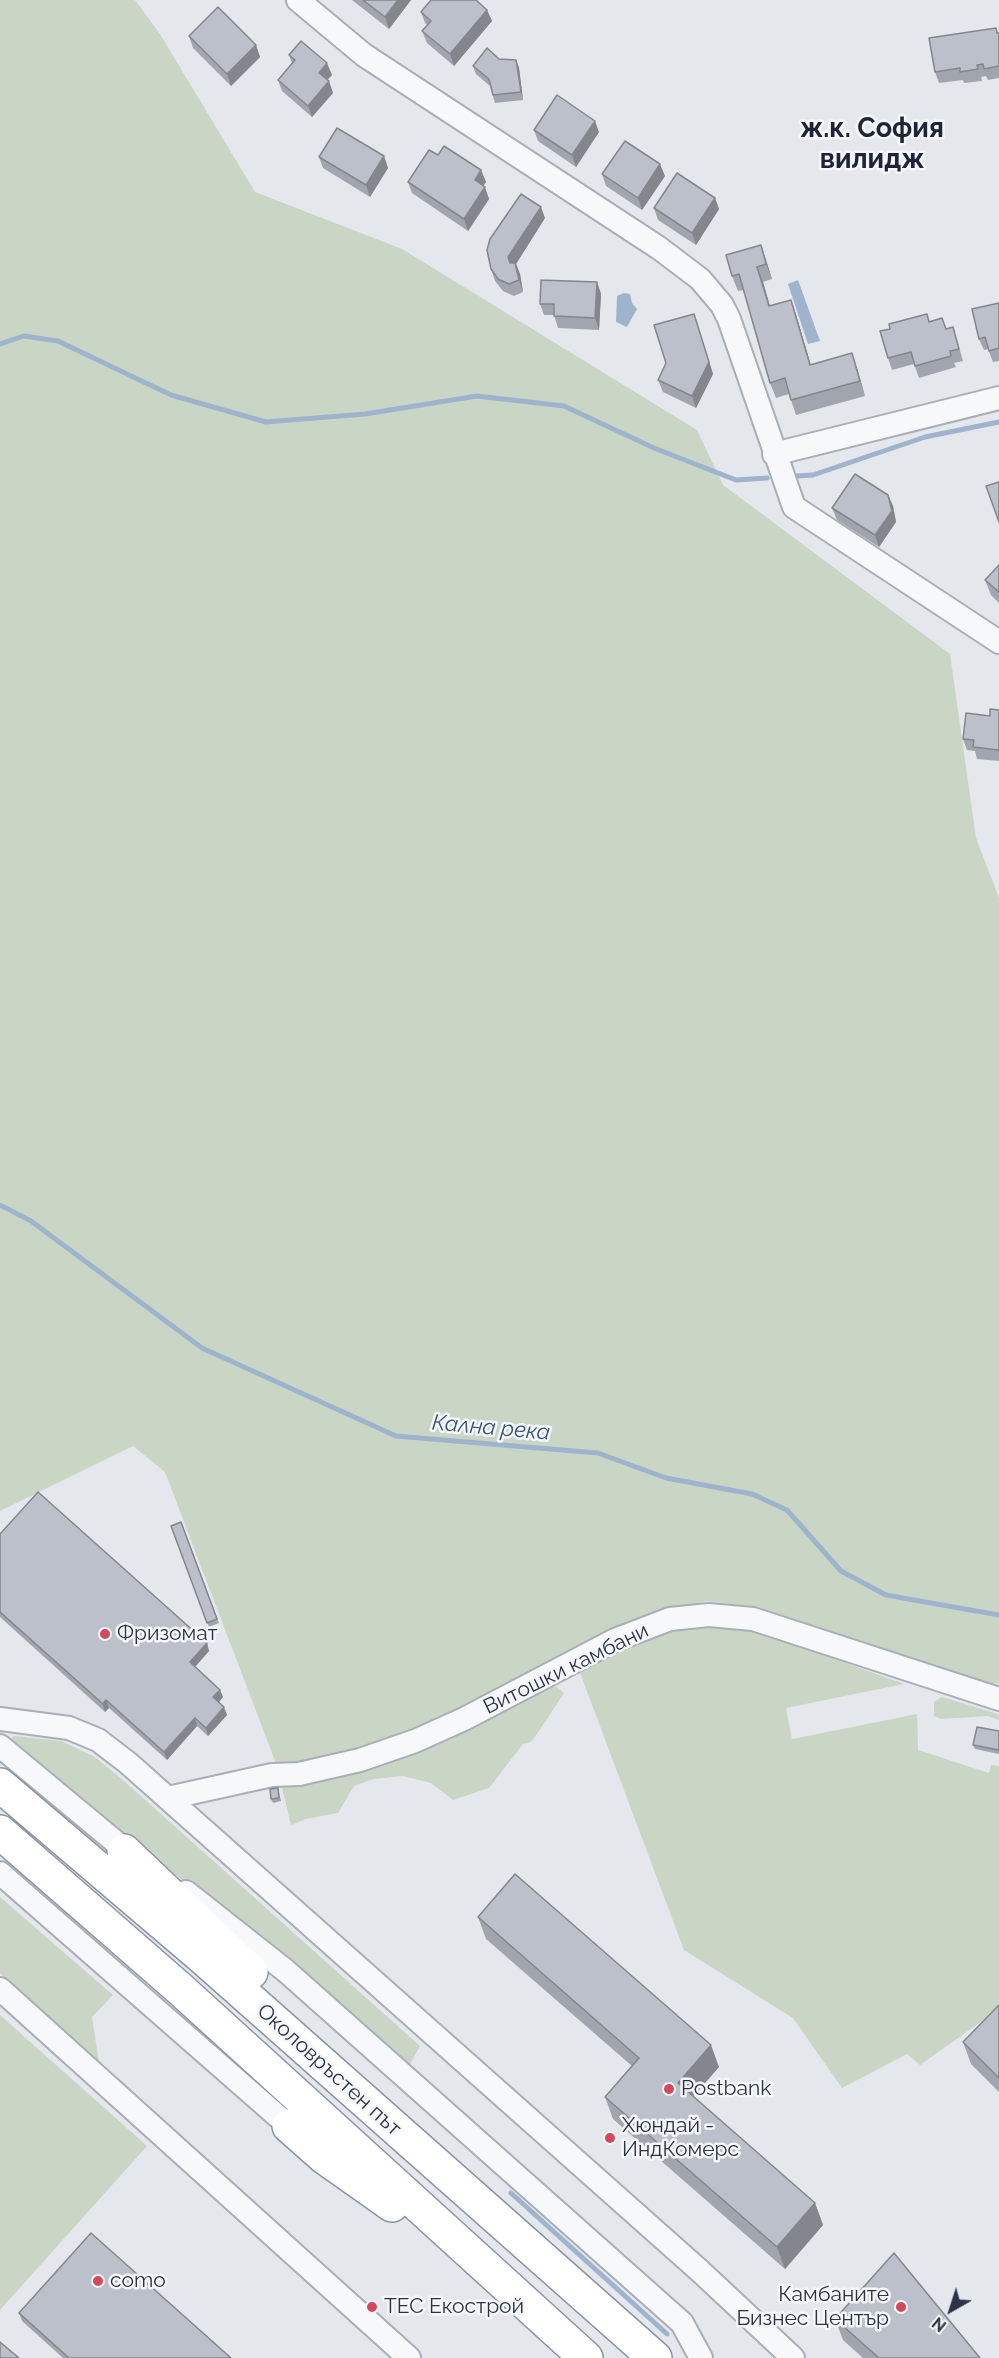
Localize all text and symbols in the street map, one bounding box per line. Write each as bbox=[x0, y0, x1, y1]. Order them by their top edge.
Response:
district label: ж.к. София вилидж bbox=[800, 113, 944, 176]
water label: Кална река bbox=[431, 1410, 551, 1446]
street label: Витошки камбани bbox=[479, 1618, 653, 1720]
place label: Фризомат bbox=[117, 1621, 218, 1647]
marker: Фризомат bbox=[98, 1627, 112, 1641]
street label: Околовръстен път bbox=[252, 1999, 406, 2141]
place label: Postbank bbox=[681, 2076, 771, 2102]
marker: Postbank bbox=[662, 2082, 676, 2096]
place label: Хюндай - ИндКомерс bbox=[622, 2113, 739, 2163]
marker: Хюндай - ИндКомерс bbox=[603, 2131, 617, 2145]
place label: como bbox=[110, 2268, 166, 2294]
marker: como bbox=[91, 2274, 105, 2288]
north arrow bbox=[921, 2280, 981, 2340]
place label: Камбаните Бизнес Център bbox=[736, 2282, 889, 2332]
place label: ТЕС Екострой bbox=[384, 2294, 524, 2320]
marker: ТЕС Екострой bbox=[365, 2300, 379, 2314]
marker: Камбаните Бизнес Център bbox=[894, 2300, 908, 2314]
text: N bbox=[929, 2313, 950, 2336]

